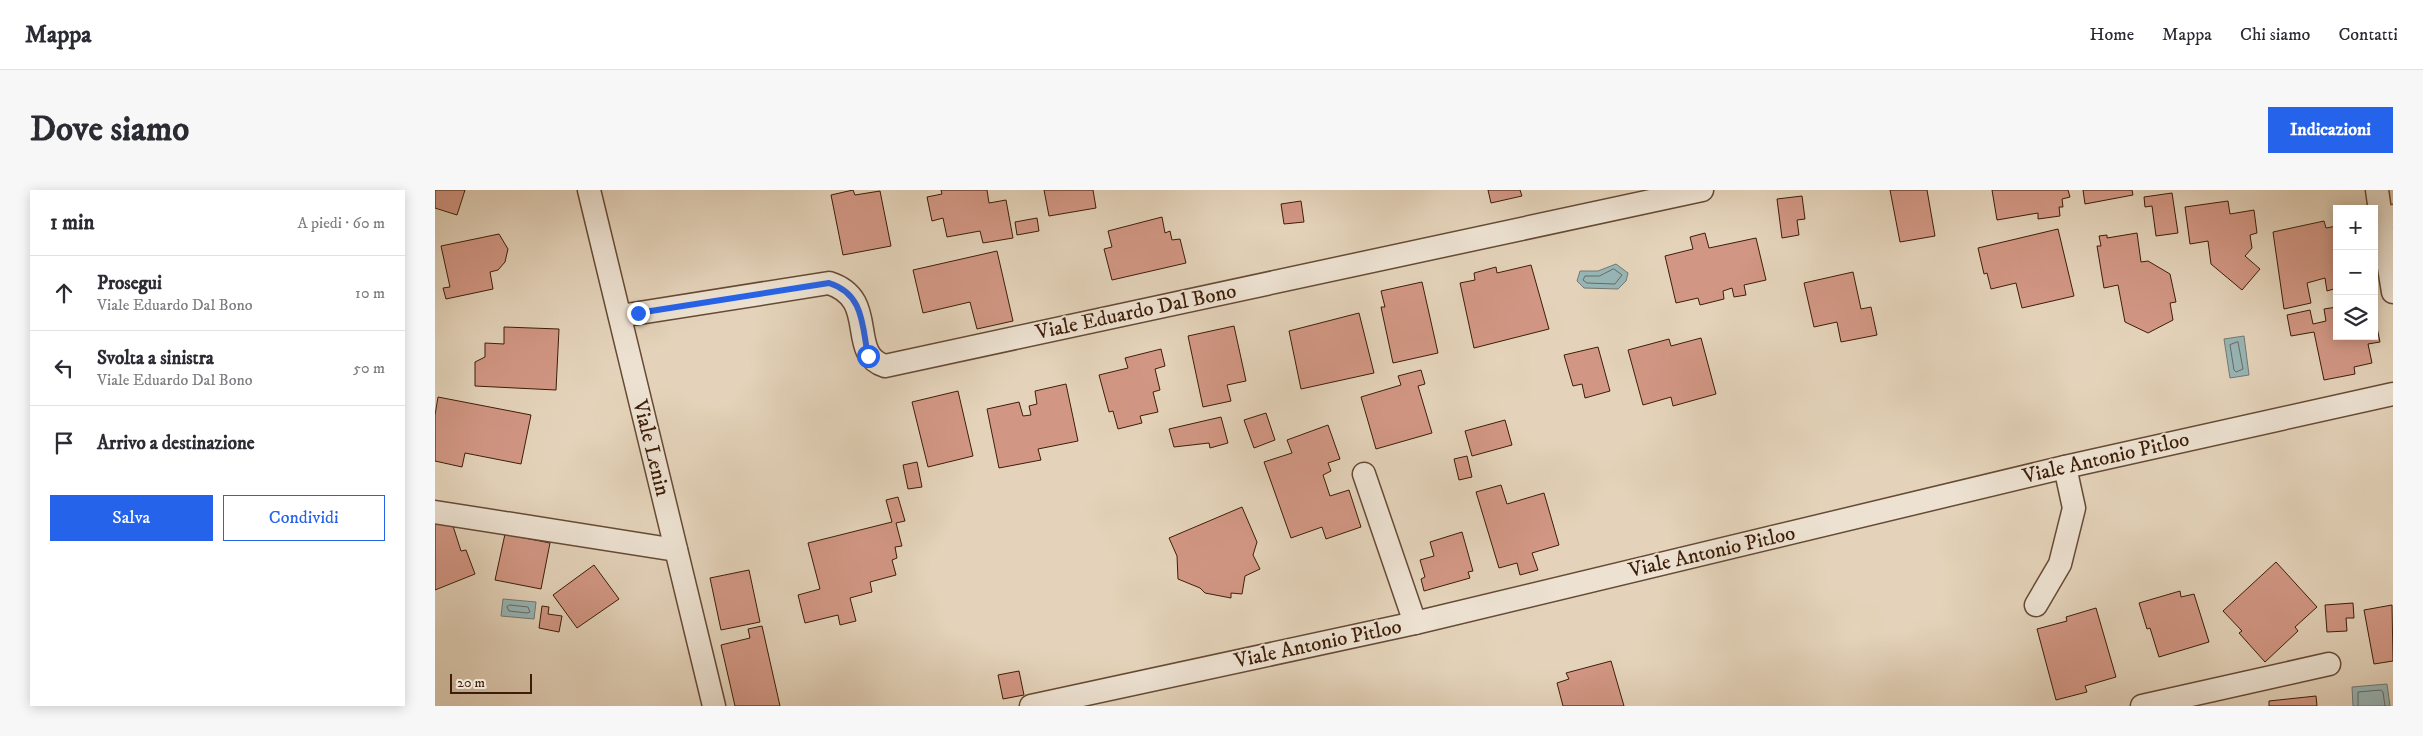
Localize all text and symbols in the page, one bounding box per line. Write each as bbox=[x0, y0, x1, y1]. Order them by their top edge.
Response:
text: Mappa bbox=[25, 20, 91, 50]
text: Home bbox=[2090, 24, 2134, 46]
text: Mappa bbox=[2162, 24, 2212, 46]
text: Chi siamo bbox=[2240, 24, 2310, 46]
text: Contatti bbox=[2338, 24, 2398, 46]
button: Indicazioni bbox=[2268, 107, 2393, 153]
text: Dove siamo bbox=[30, 108, 189, 152]
map controls bbox=[2333, 205, 2378, 340]
button: + bbox=[2333, 205, 2378, 250]
text: 1 min bbox=[50, 210, 94, 236]
text: A piedi · 60 m bbox=[297, 213, 385, 233]
button: − bbox=[2333, 250, 2378, 295]
text: Prosegui bbox=[97, 272, 162, 295]
street label: Viale Eduardo Dal Bono bbox=[1032, 278, 1239, 346]
icon: ahead bbox=[50, 279, 78, 307]
text: 10 m bbox=[355, 283, 385, 303]
text: Viale Eduardo Dal Bono bbox=[97, 295, 253, 315]
button: layers bbox=[2333, 295, 2378, 340]
route end bbox=[627, 302, 650, 325]
route start bbox=[857, 345, 880, 368]
text: Svolta a sinistra bbox=[97, 347, 214, 370]
icon: left bbox=[50, 354, 78, 382]
text: 50 m bbox=[353, 358, 385, 378]
text: Viale Eduardo Dal Bono bbox=[97, 370, 253, 390]
street label: Viale Lenin bbox=[626, 396, 675, 499]
street label: Viale Antonio Pitloo bbox=[2019, 426, 2192, 490]
icon: arrive bbox=[50, 429, 78, 457]
text: Arrivo a destinazione bbox=[97, 432, 255, 455]
button: Salva bbox=[50, 495, 213, 541]
button: Condividi bbox=[223, 495, 385, 541]
street label: Viale Antonio Pitloo bbox=[1625, 520, 1798, 584]
street label: Viale Antonio Pitloo bbox=[1231, 614, 1404, 675]
scale bar bbox=[450, 671, 533, 694]
text: 20 m bbox=[457, 674, 485, 692]

